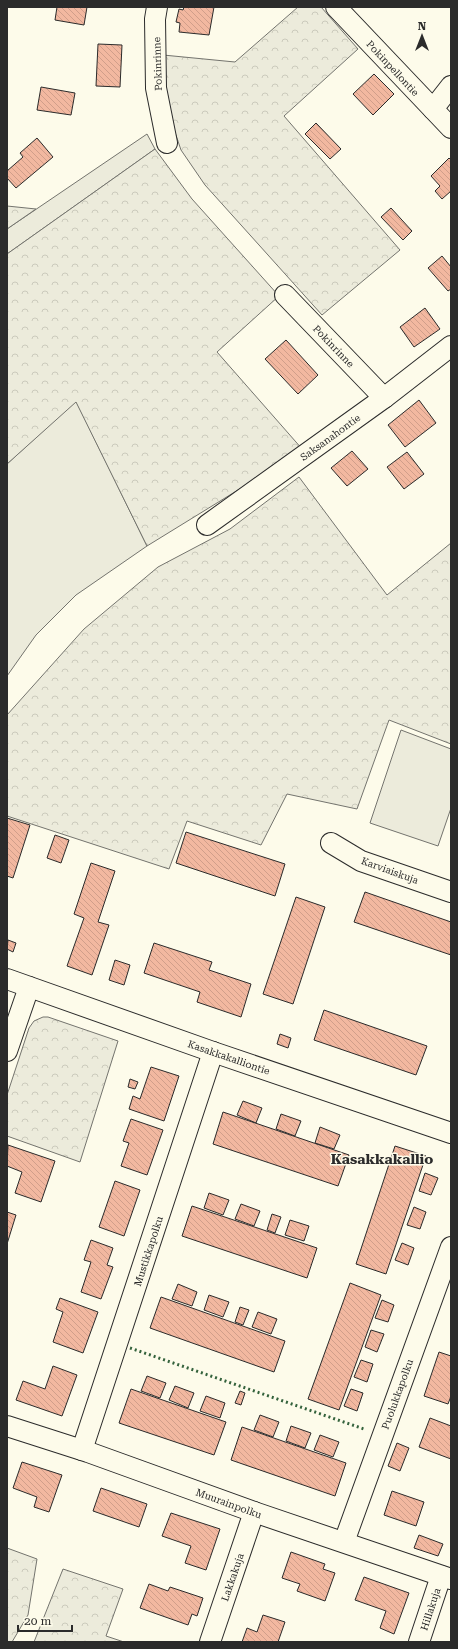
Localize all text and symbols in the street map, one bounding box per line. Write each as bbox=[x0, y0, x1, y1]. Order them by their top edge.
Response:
north arrow bbox=[402, 16, 442, 56]
text: N bbox=[418, 20, 427, 33]
street label: Pokinrinne bbox=[151, 36, 164, 91]
street label: Pokinpellontie bbox=[364, 38, 421, 99]
street label: Pokinrinne bbox=[311, 323, 357, 370]
street label: Saksanahontie bbox=[298, 412, 363, 463]
street label: Karviaiskuja bbox=[360, 855, 420, 886]
street label: Kasakkakalliontie bbox=[186, 1038, 272, 1077]
district label: Kasakkakallio bbox=[331, 1151, 433, 1167]
street label: Mustikkapolku bbox=[132, 1214, 165, 1288]
street label: Puolukkapolku bbox=[380, 1357, 416, 1431]
street label: Muurainpolku bbox=[194, 1486, 264, 1521]
street label: Lakkakuja bbox=[219, 1551, 246, 1603]
street label: Hillakuja bbox=[418, 1586, 443, 1632]
scale bar bbox=[18, 1607, 72, 1633]
text: 20 m bbox=[24, 1614, 51, 1628]

